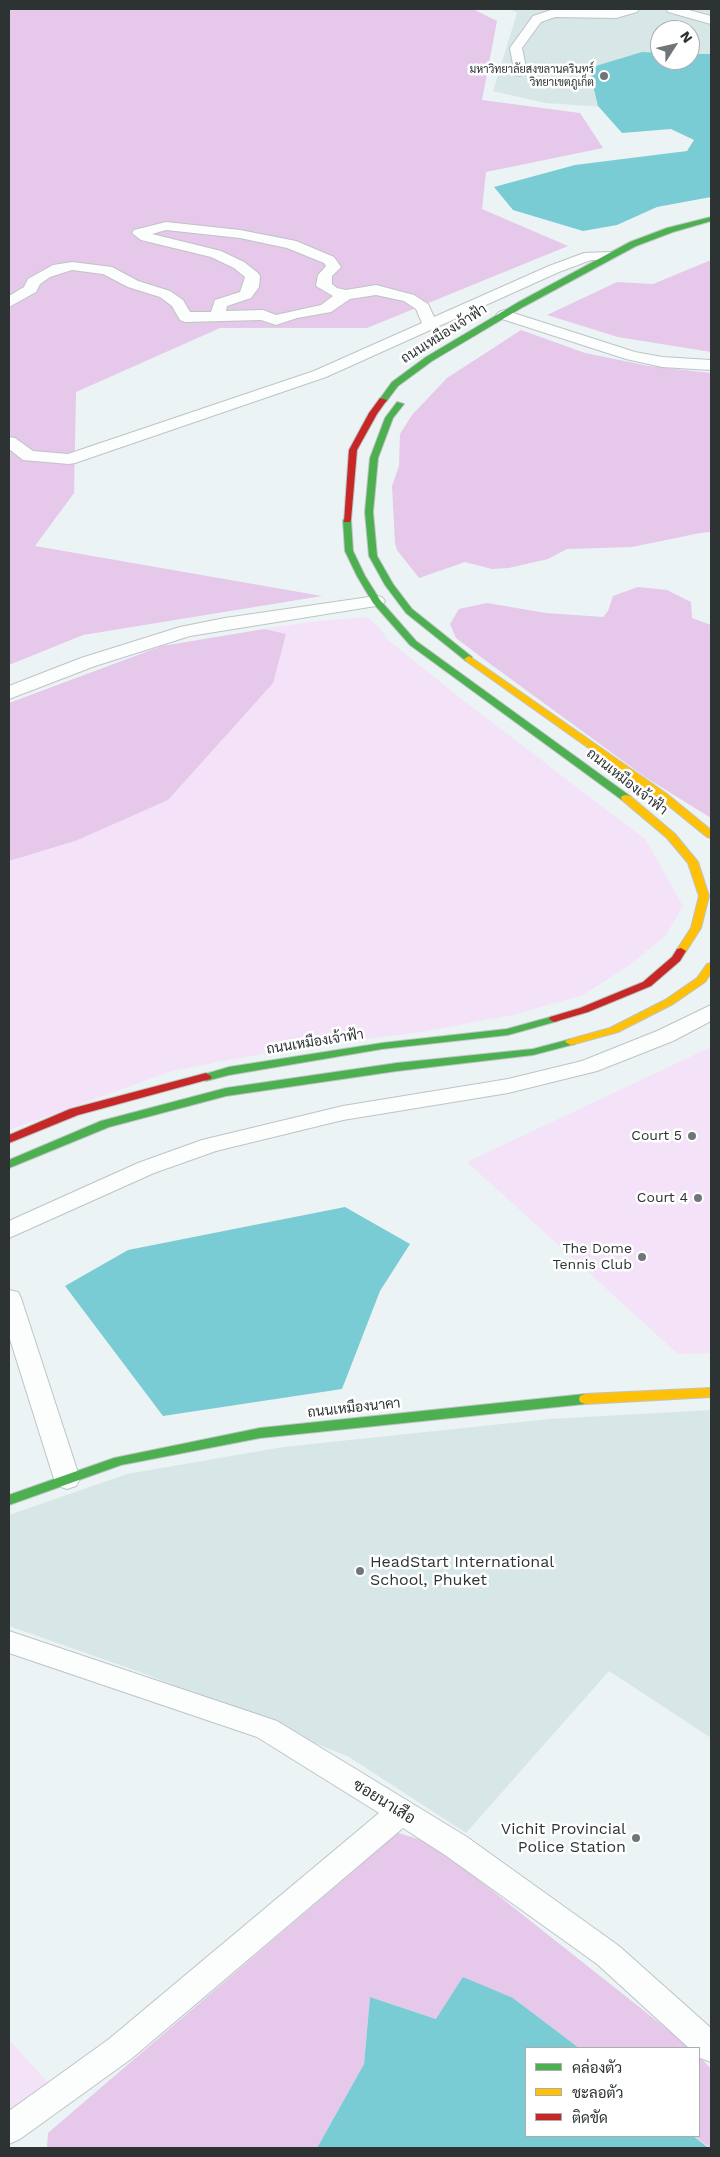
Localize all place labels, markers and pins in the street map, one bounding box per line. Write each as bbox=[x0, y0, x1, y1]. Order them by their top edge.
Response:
place label: มหาวิทยาลัยสงขลานครินทร์ วิทยาเขตภูเก็ต bbox=[470, 63, 594, 89]
marker: มหาวิทยาลัยสงขลานครินทร์ วิทยาเขตภูเก็ต bbox=[598, 70, 610, 82]
place label: Court 5 bbox=[631, 1128, 682, 1144]
marker: Court 5 bbox=[686, 1130, 698, 1142]
place label: Court 4 bbox=[637, 1190, 688, 1206]
marker: Court 4 bbox=[692, 1192, 704, 1204]
place label: The Dome Tennis Club bbox=[552, 1241, 632, 1274]
marker: The Dome Tennis Club bbox=[636, 1251, 648, 1263]
place label: HeadStart International School, Phuket bbox=[370, 1552, 554, 1590]
marker: HeadStart International School, Phuket bbox=[354, 1565, 366, 1577]
place label: Vichit Provincial Police Station bbox=[501, 1819, 626, 1857]
marker: Vichit Provincial Police Station bbox=[630, 1832, 642, 1844]

